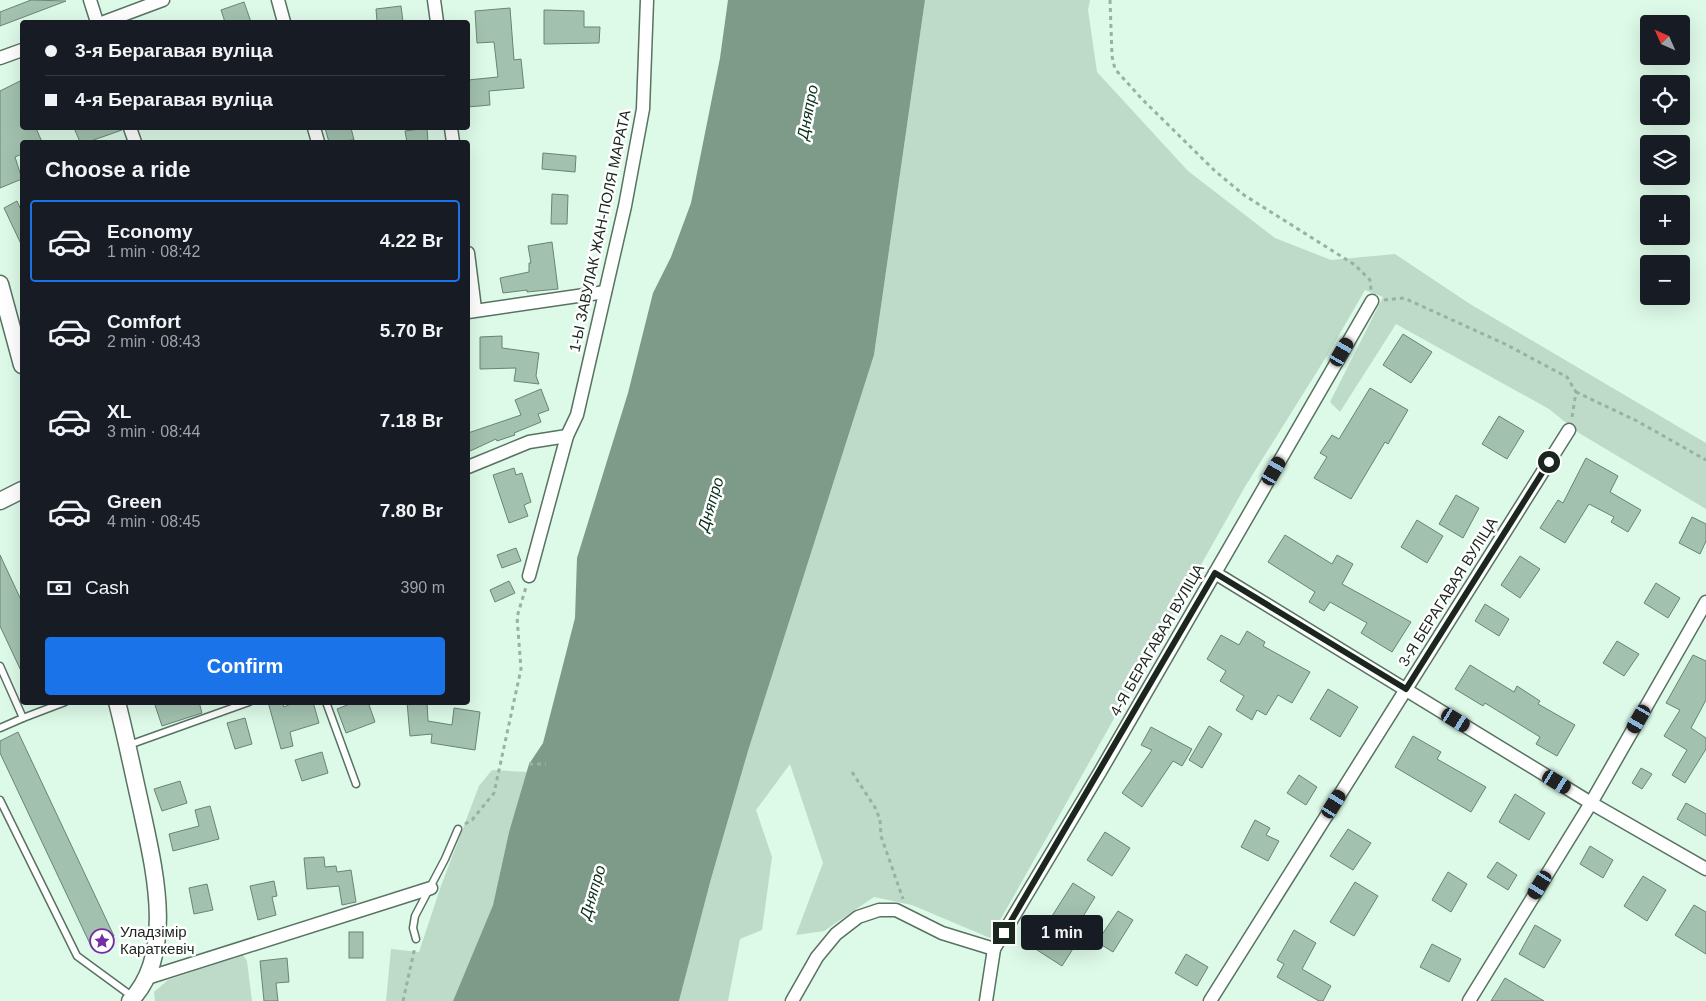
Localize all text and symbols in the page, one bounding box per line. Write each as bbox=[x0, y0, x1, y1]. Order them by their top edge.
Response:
north arrow bbox=[1640, 15, 1690, 65]
map controls bbox=[1640, 15, 1690, 305]
text: 3-я Берагавая вуліца bbox=[75, 40, 273, 61]
button: locate bbox=[1640, 75, 1690, 125]
water label: Дняпро bbox=[793, 83, 821, 143]
text: 4-я Берагавая вуліца bbox=[75, 89, 273, 110]
street label: 1-Ы ЗАВУЛАК ЖАН-ПОЛЯ МАРАТА bbox=[566, 108, 633, 353]
button: layers bbox=[1640, 135, 1690, 185]
text: Choose a ride bbox=[45, 157, 190, 182]
button: + bbox=[1640, 195, 1690, 245]
icon: car bbox=[47, 219, 92, 264]
text: Economy bbox=[107, 221, 193, 242]
text: 4.22 Br bbox=[380, 230, 443, 251]
text: 1 min · 08:42 bbox=[107, 243, 200, 260]
button: − bbox=[1640, 255, 1690, 305]
icon: car bbox=[47, 309, 92, 354]
text: Comfort bbox=[107, 311, 181, 332]
text: 5.70 Br bbox=[380, 320, 443, 341]
text: 2 min · 08:43 bbox=[107, 333, 200, 350]
car bbox=[1328, 335, 1355, 369]
icon: car bbox=[47, 399, 92, 444]
text: XL bbox=[107, 401, 131, 422]
text: 7.18 Br bbox=[380, 410, 443, 431]
text: 3 min · 08:44 bbox=[107, 423, 200, 440]
route start bbox=[1538, 451, 1560, 473]
car bbox=[1260, 454, 1287, 488]
water label: Дняпро bbox=[694, 475, 727, 535]
icon: car bbox=[47, 489, 92, 534]
text: Green bbox=[107, 491, 162, 512]
text: 7.80 Br bbox=[380, 500, 443, 521]
text: 4 min · 08:45 bbox=[107, 513, 200, 530]
street label: 3-Я БЕРАГАВАЯ ВУЛІЦА bbox=[1395, 514, 1500, 669]
street label: 4-Я БЕРАГАВАЯ ВУЛІЦА bbox=[1106, 561, 1207, 719]
icon: cash bbox=[45, 574, 73, 602]
text: Cash bbox=[85, 577, 129, 598]
text: 390 m bbox=[401, 579, 445, 596]
button: Confirm bbox=[45, 637, 445, 695]
car bbox=[1625, 702, 1652, 736]
car bbox=[1439, 706, 1472, 734]
car bbox=[1540, 768, 1573, 796]
car bbox=[1319, 787, 1348, 821]
water label: Дняпро bbox=[576, 863, 609, 923]
car bbox=[1525, 868, 1554, 902]
callout: 1 min bbox=[1022, 916, 1104, 950]
route end bbox=[993, 922, 1015, 944]
place label: Уладзімір Караткевіч bbox=[120, 923, 195, 957]
text: 1 min bbox=[1041, 924, 1083, 941]
place icon: Уладзімір Караткевіч bbox=[89, 928, 115, 954]

